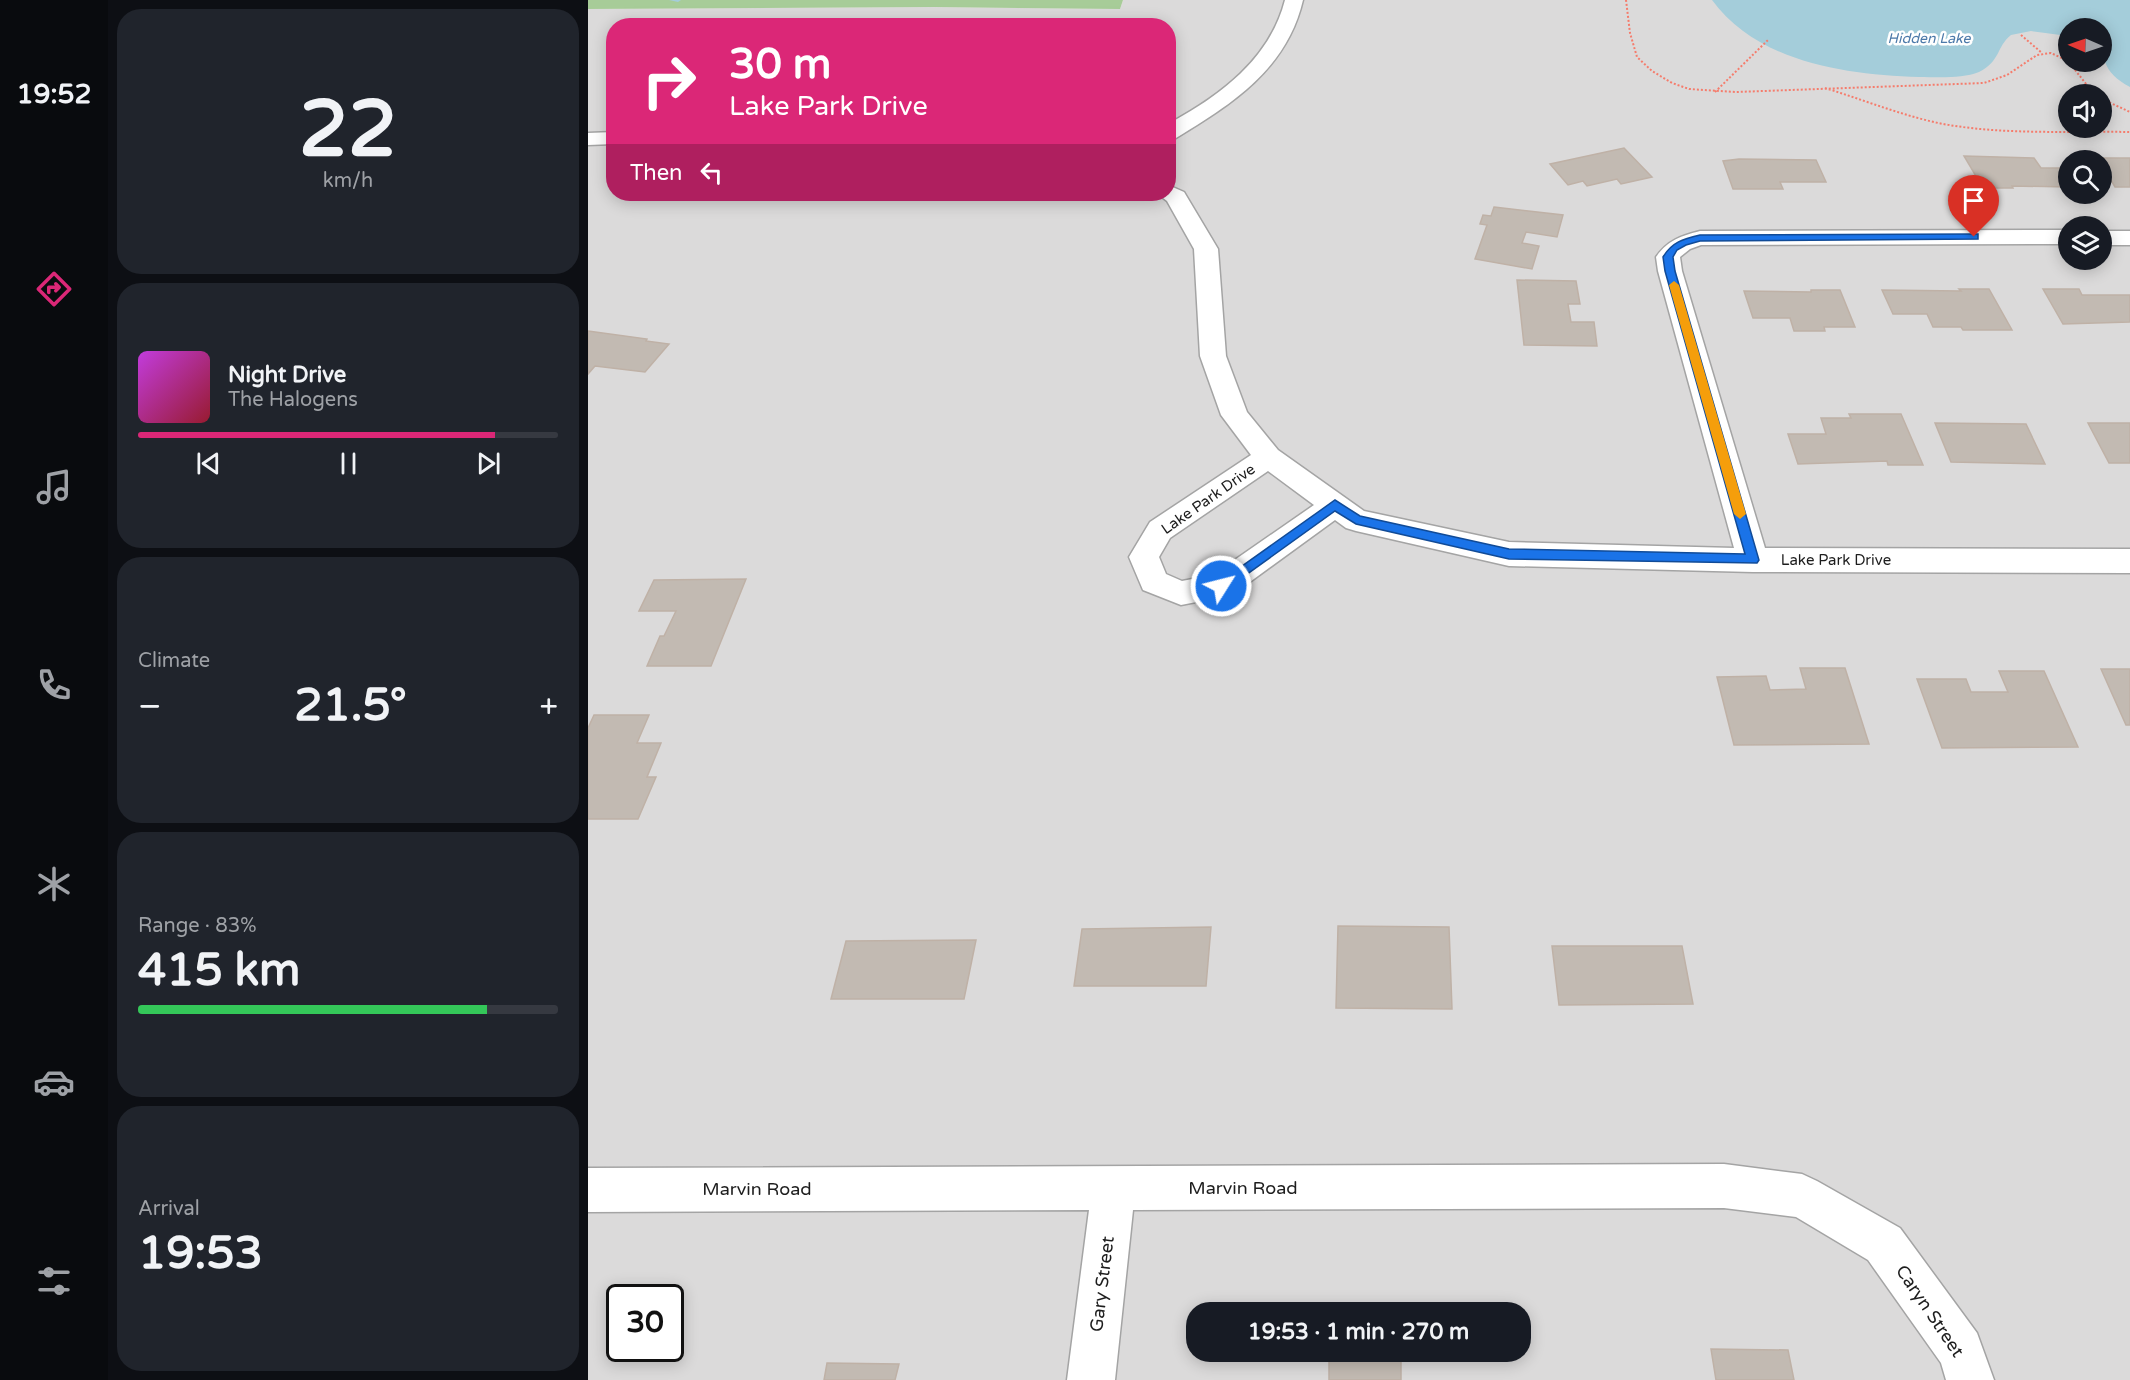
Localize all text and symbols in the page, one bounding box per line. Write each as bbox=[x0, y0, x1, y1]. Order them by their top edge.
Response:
north arrow bbox=[2058, 18, 2112, 72]
map controls bbox=[2058, 18, 2112, 270]
water label: Hidden Lake bbox=[1887, 30, 1972, 47]
text: 30 m bbox=[729, 39, 831, 90]
icon: right bbox=[630, 42, 708, 120]
text: 19:52 bbox=[17, 78, 91, 111]
text: 22 bbox=[299, 83, 397, 177]
button: sound bbox=[2058, 84, 2112, 138]
text: Lake Park Drive bbox=[729, 90, 928, 123]
button: search bbox=[2058, 150, 2112, 204]
icon: left bbox=[695, 156, 728, 189]
text: Then bbox=[630, 160, 683, 186]
text: km/h bbox=[323, 169, 373, 193]
pin bbox=[1948, 175, 1999, 237]
icon: arrive bbox=[1957, 184, 1990, 217]
button: layers bbox=[2058, 216, 2112, 270]
icon: directions bbox=[33, 268, 75, 310]
text: Night Drive bbox=[228, 362, 346, 388]
text: The Halogens bbox=[228, 388, 358, 412]
icon: previous bbox=[192, 447, 225, 480]
icon: pause bbox=[332, 447, 365, 480]
icon: next bbox=[472, 447, 505, 480]
street label: Lake Park Drive bbox=[1158, 460, 1258, 538]
icon: music bbox=[33, 466, 75, 508]
street label: Lake Park Drive bbox=[1781, 551, 1891, 569]
position arrow bbox=[1189, 554, 1253, 618]
text: Climate bbox=[138, 649, 210, 673]
icon: phone bbox=[33, 664, 75, 706]
text: 21.5° bbox=[294, 679, 407, 733]
text: − bbox=[138, 687, 162, 726]
text: + bbox=[539, 687, 558, 726]
icon: climate bbox=[33, 863, 75, 905]
text: Range · 83% bbox=[138, 914, 257, 938]
text: 415 km bbox=[138, 944, 300, 998]
icon: car bbox=[33, 1061, 75, 1103]
street label: Marvin Road bbox=[1188, 1177, 1298, 1199]
street label: Marvin Road bbox=[702, 1178, 812, 1200]
text: Arrival bbox=[138, 1197, 200, 1221]
text: 19:53 bbox=[138, 1227, 263, 1281]
street label: Gary Street bbox=[1085, 1235, 1119, 1333]
icon: filters bbox=[33, 1260, 75, 1302]
street label: Caryn Street bbox=[1891, 1261, 1969, 1361]
speed limit sign: 30 bbox=[606, 1284, 684, 1362]
text: 19:53 · 1 min · 270 m bbox=[1248, 1319, 1469, 1345]

